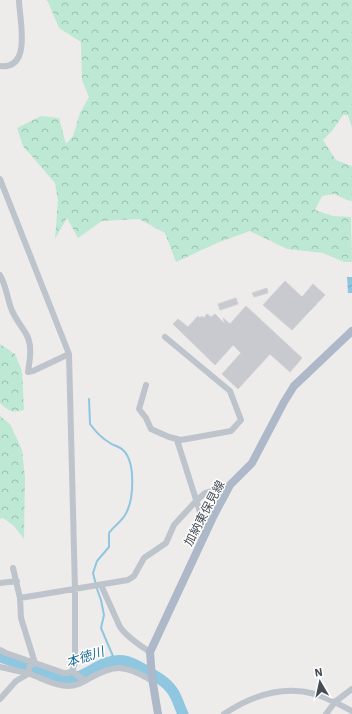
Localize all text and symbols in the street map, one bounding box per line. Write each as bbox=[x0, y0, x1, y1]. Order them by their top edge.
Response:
street label: 加納東保見線 bbox=[180, 478, 228, 548]
water label: 本徳川 bbox=[64, 642, 108, 671]
north arrow bbox=[300, 662, 340, 702]
text: N bbox=[313, 665, 323, 680]

